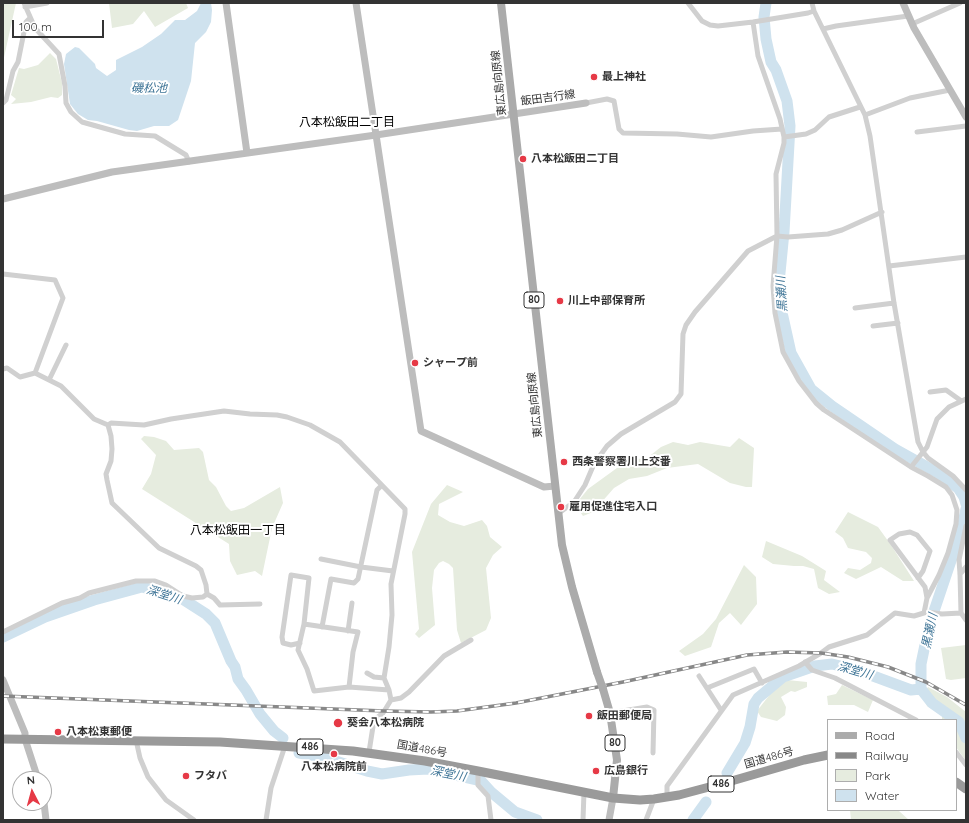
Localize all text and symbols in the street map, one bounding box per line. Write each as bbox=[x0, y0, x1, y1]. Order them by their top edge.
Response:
scale bar bbox=[14, 12, 106, 38]
text: 100 m bbox=[19, 19, 52, 34]
street label: 東広島向原線 bbox=[489, 49, 509, 117]
place label: 最上神社 bbox=[602, 70, 646, 84]
marker: 最上神社 bbox=[589, 72, 599, 82]
water label: 磯松池 bbox=[131, 81, 167, 95]
street label: 飯田吉行線 bbox=[520, 88, 576, 108]
district label: 八本松飯田二丁目 bbox=[299, 115, 395, 129]
place label: 八本松飯田二丁目 bbox=[531, 152, 619, 166]
marker: 八本松飯田二丁目 bbox=[518, 154, 528, 164]
water label: 黒瀬川 bbox=[774, 276, 790, 312]
road number: 80 bbox=[524, 292, 544, 308]
place label: 川上中部保育所 bbox=[568, 294, 645, 308]
marker: 川上中部保育所 bbox=[555, 296, 565, 306]
place label: シャープ前 bbox=[423, 356, 478, 370]
marker: シャープ前 bbox=[410, 358, 420, 368]
street label: 東広島向原線 bbox=[525, 371, 545, 439]
place label: 西条警察署川上交番 bbox=[572, 455, 671, 469]
marker: 西条警察署川上交番 bbox=[559, 457, 569, 467]
place label: 雇用促進住宅入口 bbox=[569, 500, 657, 514]
marker: 雇用促進住宅入口 bbox=[556, 502, 566, 512]
district label: 八本松飯田一丁目 bbox=[190, 523, 286, 537]
water label: 深堂川 bbox=[145, 583, 183, 607]
water label: 黒瀬川 bbox=[919, 612, 941, 650]
water label: 深堂川 bbox=[836, 659, 874, 683]
place label: 飯田郵便局 bbox=[597, 709, 652, 723]
marker: 飯田郵便局 bbox=[584, 711, 594, 721]
place label: 葵会八本松病院 bbox=[347, 716, 424, 730]
marker: 葵会八本松病院 bbox=[332, 717, 344, 729]
legend bbox=[827, 719, 957, 811]
place label: 八本松東郵便 bbox=[66, 725, 132, 739]
marker: 八本松東郵便 bbox=[53, 727, 63, 737]
text: Road bbox=[865, 728, 895, 743]
road number: 80 bbox=[605, 735, 625, 751]
street label: 国道486号 bbox=[396, 738, 448, 760]
road number: 486 bbox=[297, 739, 323, 755]
street label: 国道486号 bbox=[743, 745, 795, 771]
text: Railway bbox=[865, 748, 909, 763]
marker: 八本松病院前 bbox=[329, 749, 339, 759]
place label: 八本松病院前 bbox=[301, 760, 367, 774]
water label: 深堂川 bbox=[429, 763, 467, 785]
place label: 広島銀行 bbox=[604, 764, 648, 778]
marker: 広島銀行 bbox=[591, 766, 601, 776]
text: Park bbox=[865, 768, 890, 783]
place label: フタバ bbox=[194, 769, 227, 783]
north arrow bbox=[12, 771, 52, 811]
marker: フタバ bbox=[181, 771, 191, 781]
text: N bbox=[26, 773, 36, 787]
road number: 486 bbox=[708, 776, 734, 792]
text: Water bbox=[865, 788, 899, 803]

